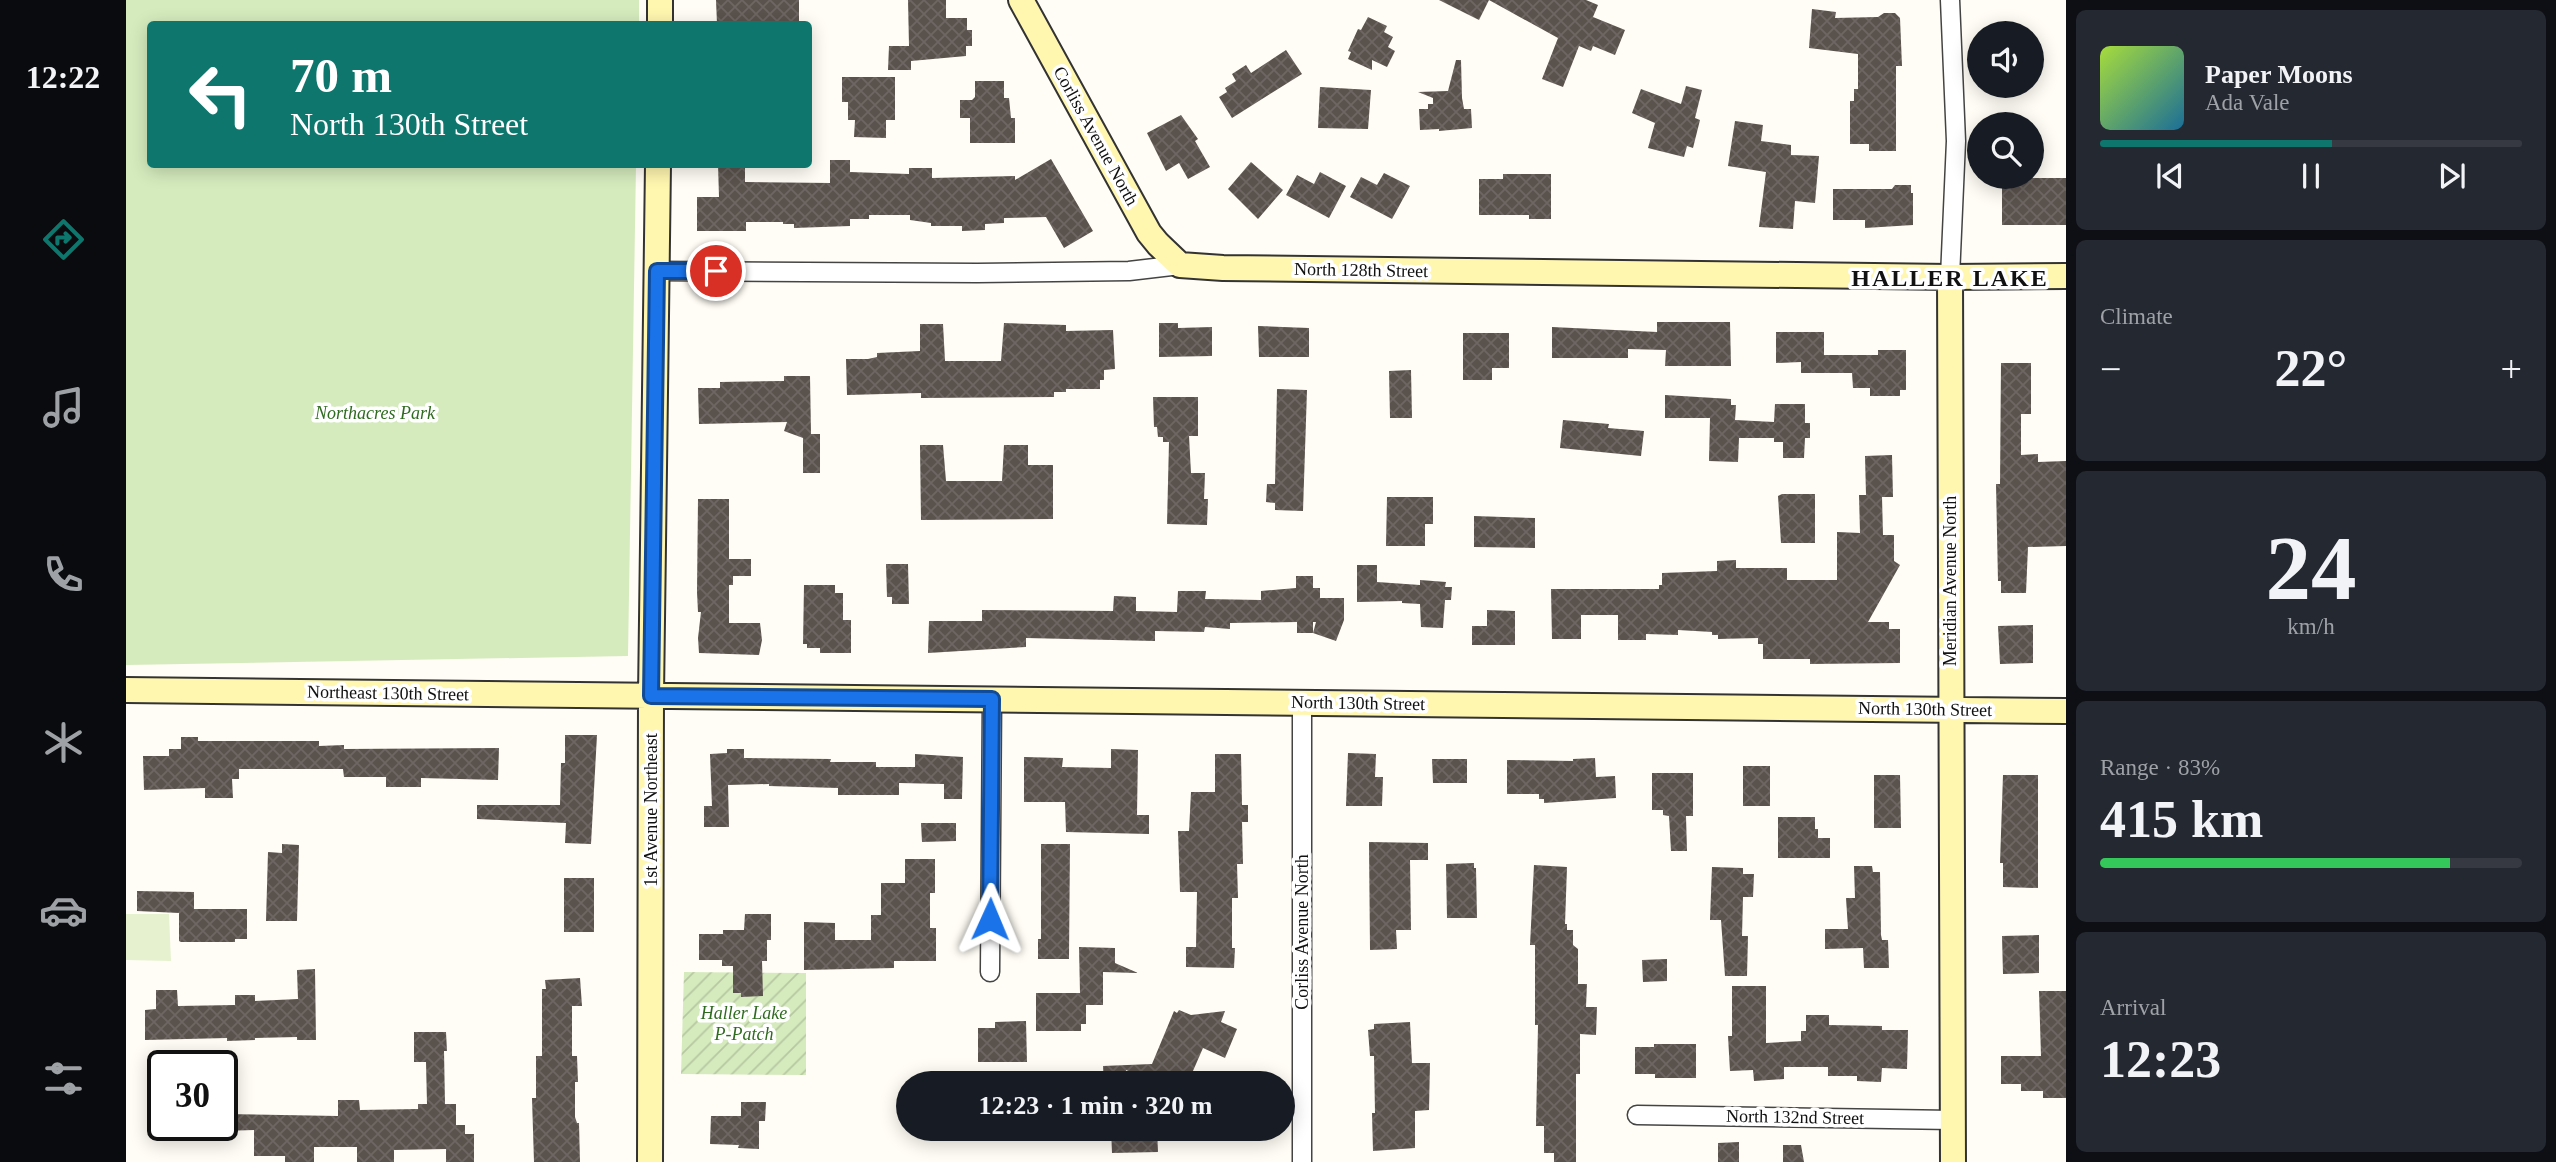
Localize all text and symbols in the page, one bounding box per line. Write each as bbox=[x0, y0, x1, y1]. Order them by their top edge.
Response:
map controls bbox=[1967, 21, 2044, 189]
button: sound bbox=[1967, 21, 2044, 98]
text: 70 m bbox=[290, 48, 392, 103]
icon: left bbox=[175, 49, 266, 140]
text: 12:22 bbox=[26, 59, 100, 95]
text: Paper Moons bbox=[2205, 60, 2353, 89]
street label: Corliss Avenue North bbox=[1050, 63, 1142, 209]
text: Ada Vale bbox=[2205, 90, 2290, 115]
text: North 130th Street bbox=[290, 106, 528, 142]
button: search bbox=[1967, 112, 2044, 189]
icon: previous bbox=[2151, 157, 2189, 195]
icon: pause bbox=[2292, 157, 2330, 195]
icon: next bbox=[2433, 157, 2471, 195]
icon: directions bbox=[39, 215, 88, 264]
pin bbox=[686, 241, 746, 301]
icon: arrive bbox=[697, 252, 735, 290]
street label: North 128th Street bbox=[1294, 259, 1428, 281]
district label: HALLER LAKE bbox=[1851, 265, 2049, 291]
text: Climate bbox=[2100, 304, 2173, 329]
text: 22° bbox=[2275, 340, 2347, 397]
text: − bbox=[2100, 348, 2121, 390]
text: + bbox=[2501, 348, 2522, 390]
icon: music bbox=[39, 383, 88, 432]
park label: Northacres Park bbox=[314, 403, 436, 423]
street label: Meridian Avenue North bbox=[1940, 496, 1960, 666]
text: 24 bbox=[2266, 518, 2357, 619]
icon: phone bbox=[39, 550, 88, 599]
text: km/h bbox=[2287, 614, 2335, 639]
street label: Northeast 130th Street bbox=[307, 682, 469, 704]
street label: North 130th Street bbox=[1291, 692, 1425, 714]
street label: North 130th Street bbox=[1858, 698, 1992, 720]
icon: climate bbox=[39, 718, 88, 767]
street label: 1st Avenue Northeast bbox=[641, 733, 661, 887]
text: Range · 83% bbox=[2100, 755, 2220, 780]
text: 415 km bbox=[2100, 791, 2263, 848]
street label: Corliss Avenue North bbox=[1292, 854, 1312, 1010]
position arrow bbox=[953, 882, 1027, 956]
icon: car bbox=[39, 886, 88, 935]
text: Arrival bbox=[2100, 995, 2166, 1020]
park label: Haller Lake P-Patch bbox=[700, 1003, 787, 1044]
text: 12:23 bbox=[2100, 1031, 2221, 1088]
speed limit sign: 30 bbox=[147, 1050, 238, 1141]
icon: filters bbox=[39, 1054, 88, 1103]
text: 12:23 · 1 min · 320 m bbox=[979, 1091, 1213, 1120]
street label: North 132nd Street bbox=[1726, 1106, 1864, 1128]

